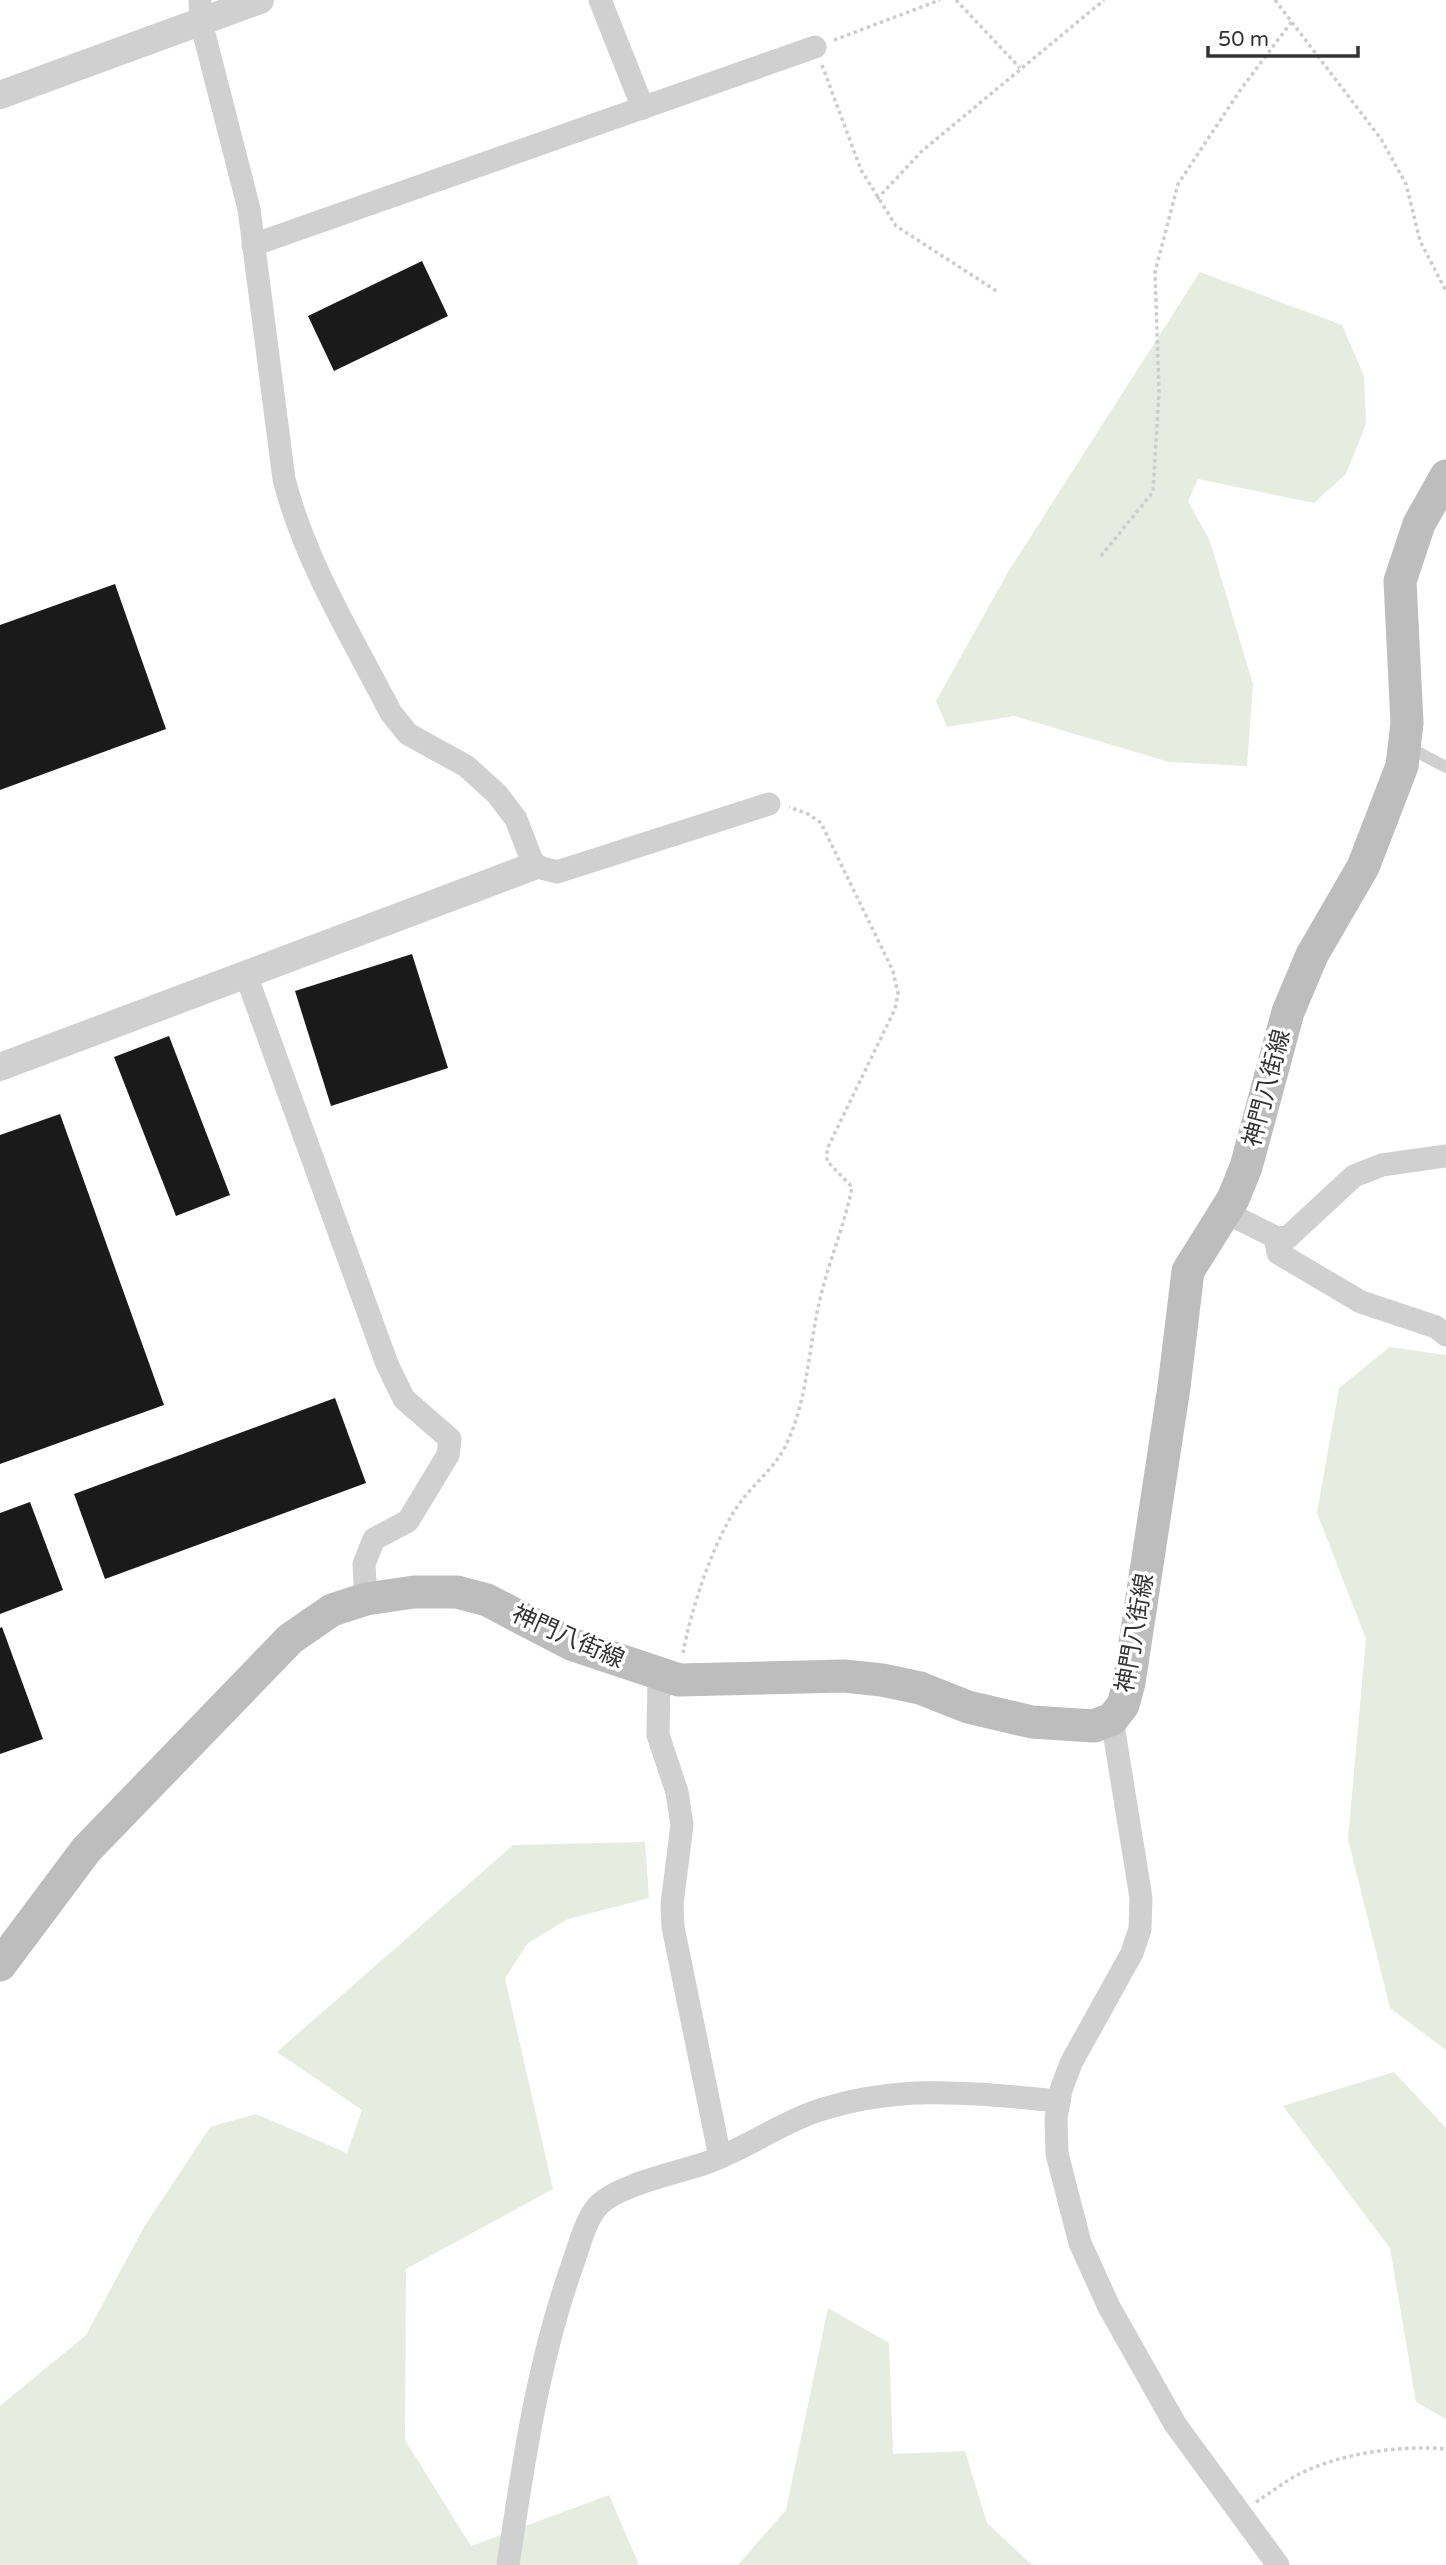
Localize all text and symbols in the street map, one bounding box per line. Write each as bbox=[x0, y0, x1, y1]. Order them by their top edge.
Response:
scale bar bbox=[1208, 14, 1358, 58]
text: 50 m bbox=[1218, 27, 1269, 52]
street label: 神門八街線 bbox=[1237, 1026, 1297, 1150]
street label: 神門八街線 bbox=[1110, 1571, 1160, 1695]
street label: 神門八街線 bbox=[507, 1599, 629, 1675]

